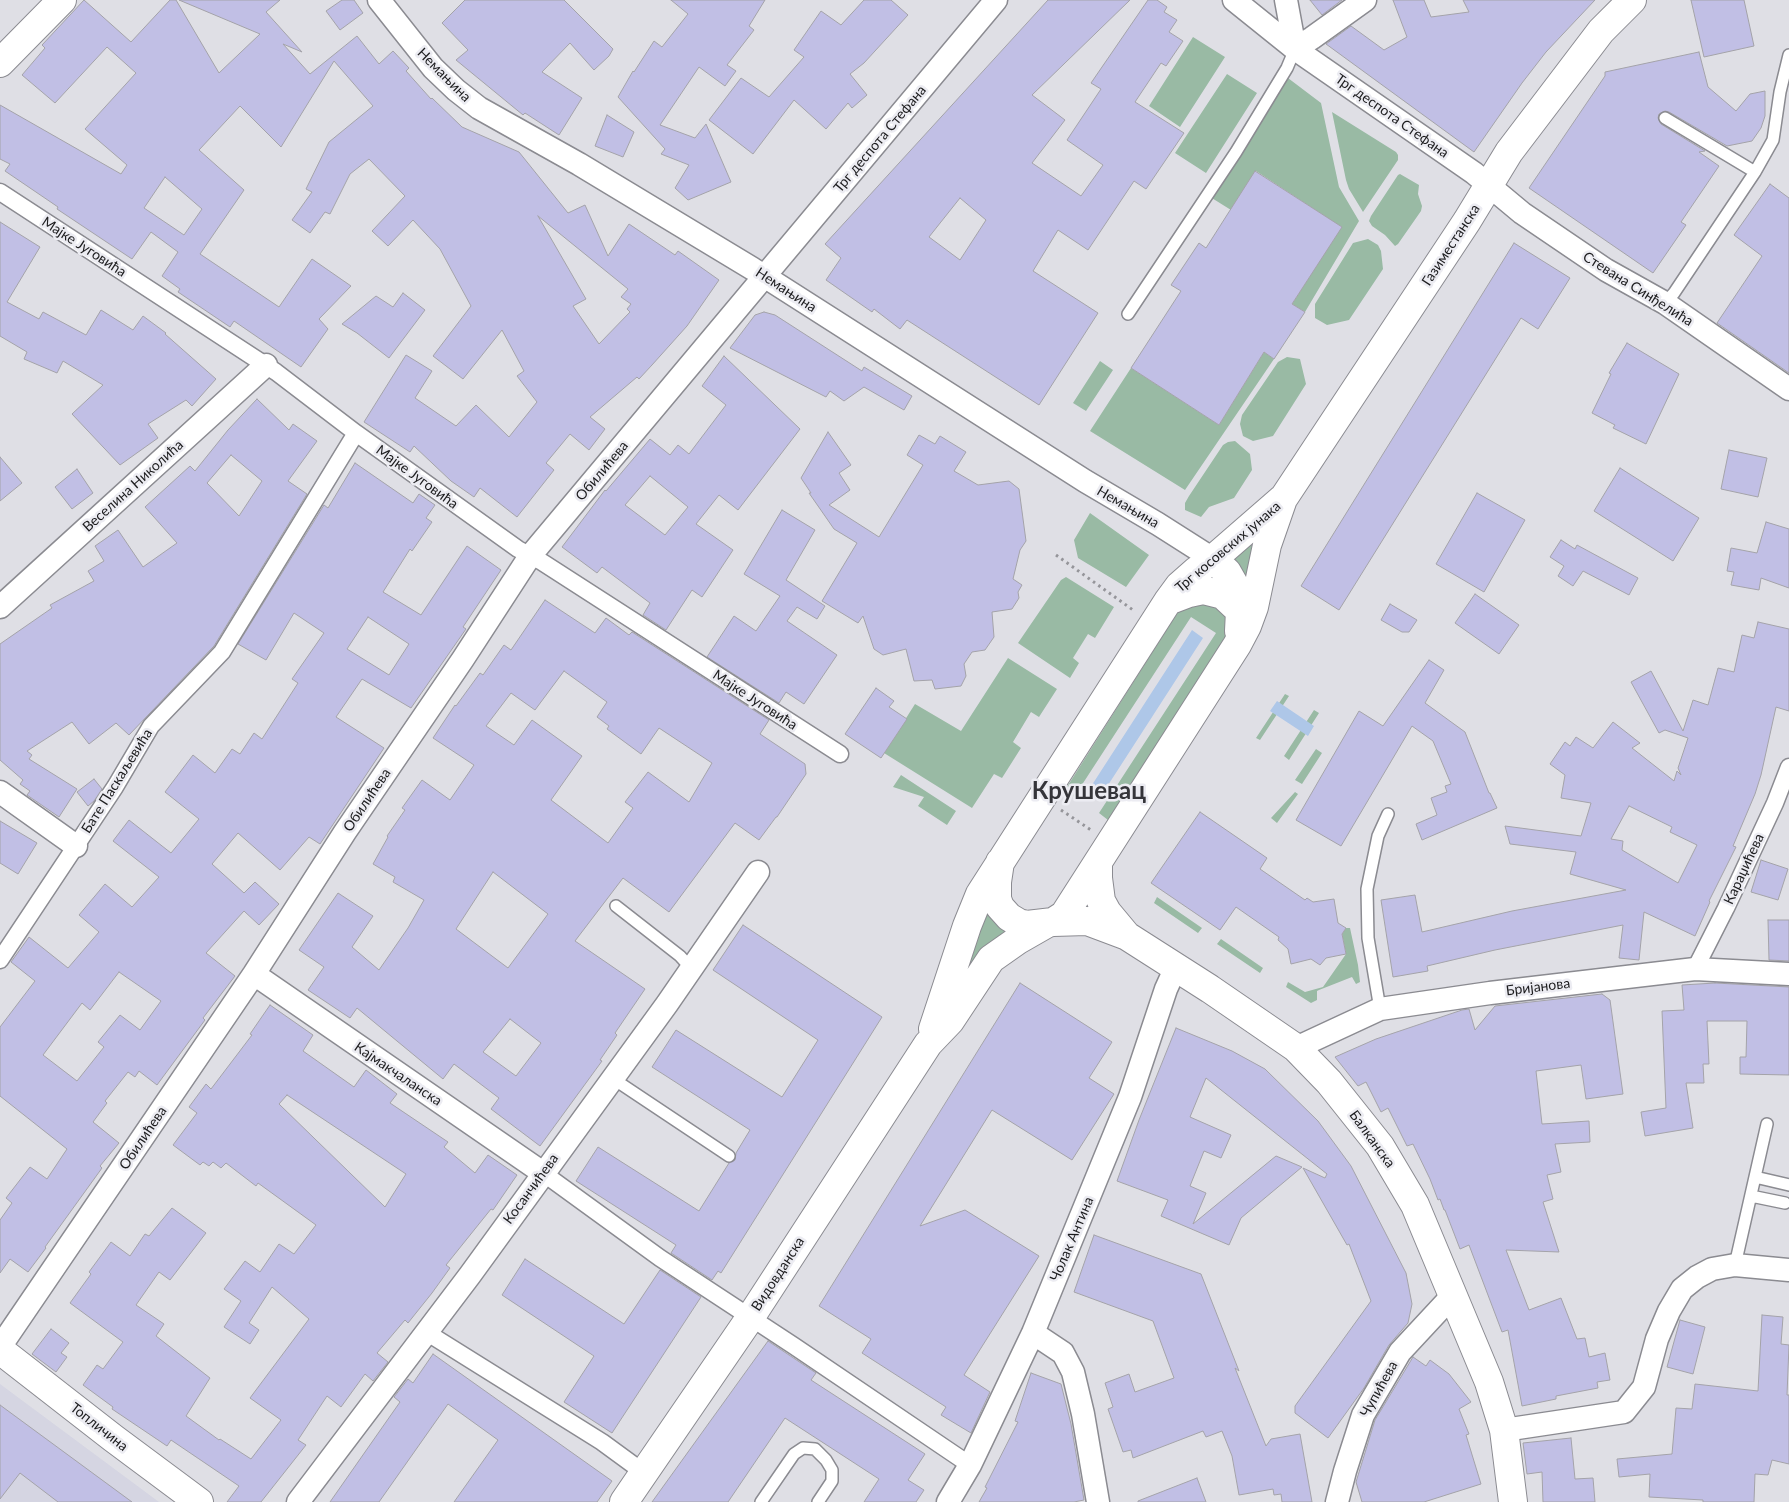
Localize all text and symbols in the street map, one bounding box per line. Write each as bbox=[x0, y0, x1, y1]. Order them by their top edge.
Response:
street label: Немањина bbox=[414, 45, 474, 105]
street label: Трг деспота Стефана bbox=[1332, 71, 1452, 161]
street label: Трг деспота Стефана bbox=[830, 82, 930, 196]
street label: Газиместанска bbox=[1419, 201, 1483, 289]
street label: Мајке Југовића bbox=[39, 213, 129, 281]
street label: Стевана Синђелића bbox=[1580, 248, 1696, 330]
street label: Немањина bbox=[752, 264, 820, 316]
street label: Веселина Николића bbox=[79, 436, 187, 536]
street label: Обилићева bbox=[572, 438, 632, 504]
street label: Мајке Југовића bbox=[373, 442, 461, 512]
street label: Немањина bbox=[1094, 482, 1162, 532]
street label: Трг косовских јунака bbox=[1172, 498, 1284, 596]
street label: Мајке Југовића bbox=[710, 666, 800, 734]
street label: Бате Паскаљевића bbox=[78, 726, 156, 836]
street label: Обилићева bbox=[340, 765, 394, 835]
district label: Крушевац bbox=[1032, 777, 1146, 805]
street label: Караџићева bbox=[1720, 831, 1768, 907]
street label: Бријанова bbox=[1505, 975, 1571, 999]
street label: Кајмакчаланска bbox=[351, 1039, 445, 1109]
street label: Обилићева bbox=[116, 1103, 170, 1173]
street label: Балканска bbox=[1346, 1107, 1398, 1171]
street label: Косанчићева bbox=[500, 1151, 562, 1227]
street label: Чолак Антина bbox=[1047, 1194, 1097, 1284]
street label: Видовданска bbox=[748, 1234, 808, 1314]
street label: Чупићева bbox=[1357, 1358, 1401, 1420]
street label: Топличина bbox=[67, 1399, 131, 1455]

